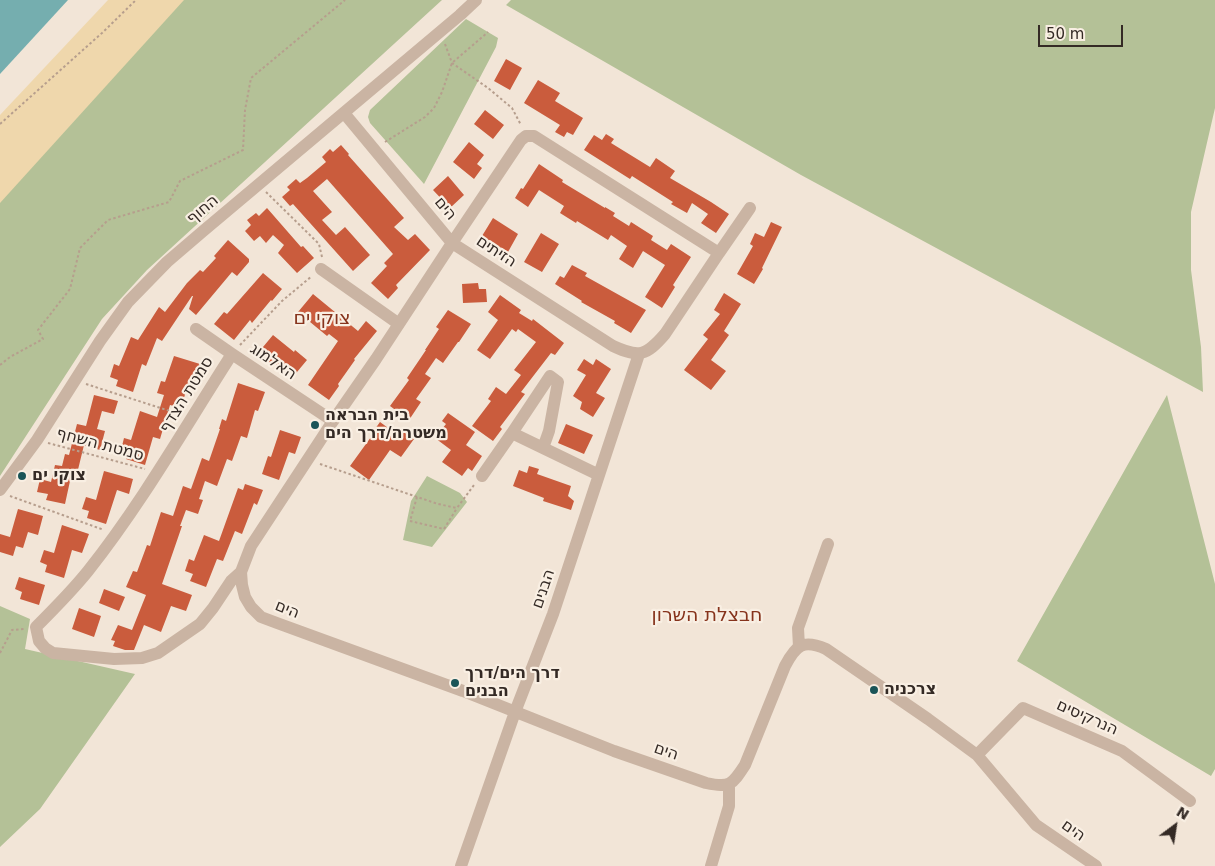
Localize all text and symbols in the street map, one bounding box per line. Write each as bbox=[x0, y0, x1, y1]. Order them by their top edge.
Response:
scale bar bbox=[1040, 15, 1125, 47]
text: 50 m bbox=[1046, 25, 1084, 43]
street label: החוף bbox=[183, 191, 223, 229]
street label: הים bbox=[430, 193, 460, 225]
street label: הזיתים bbox=[472, 232, 520, 272]
district label: צוקי ים bbox=[293, 308, 351, 330]
street label: האלמוג bbox=[246, 339, 300, 385]
street label: סמטת הצדף bbox=[156, 353, 218, 437]
place label: בית הבראה משטרה/דרך הים bbox=[325, 406, 447, 444]
marker: בית הבראה משטרה/דרך הים bbox=[309, 419, 321, 431]
street label: סמטת השחף bbox=[54, 424, 146, 466]
place label: צוקי ים bbox=[32, 466, 86, 486]
marker: צוקי ים bbox=[16, 470, 28, 482]
street label: הבנים bbox=[528, 567, 560, 611]
street label: הים bbox=[272, 596, 302, 624]
district label: חבצלת השרון bbox=[652, 605, 762, 627]
place label: דרך הים/דרך הבנים bbox=[465, 664, 560, 702]
marker: דרך הים/דרך הבנים bbox=[449, 677, 461, 689]
place label: צרכניה bbox=[884, 680, 936, 700]
marker: צרכניה bbox=[868, 684, 880, 696]
street label: הנרקיסים bbox=[1053, 696, 1121, 740]
street label: הים bbox=[651, 739, 681, 765]
north arrow bbox=[1150, 801, 1200, 851]
text: N bbox=[1174, 803, 1192, 823]
street label: הים bbox=[1057, 816, 1089, 846]

